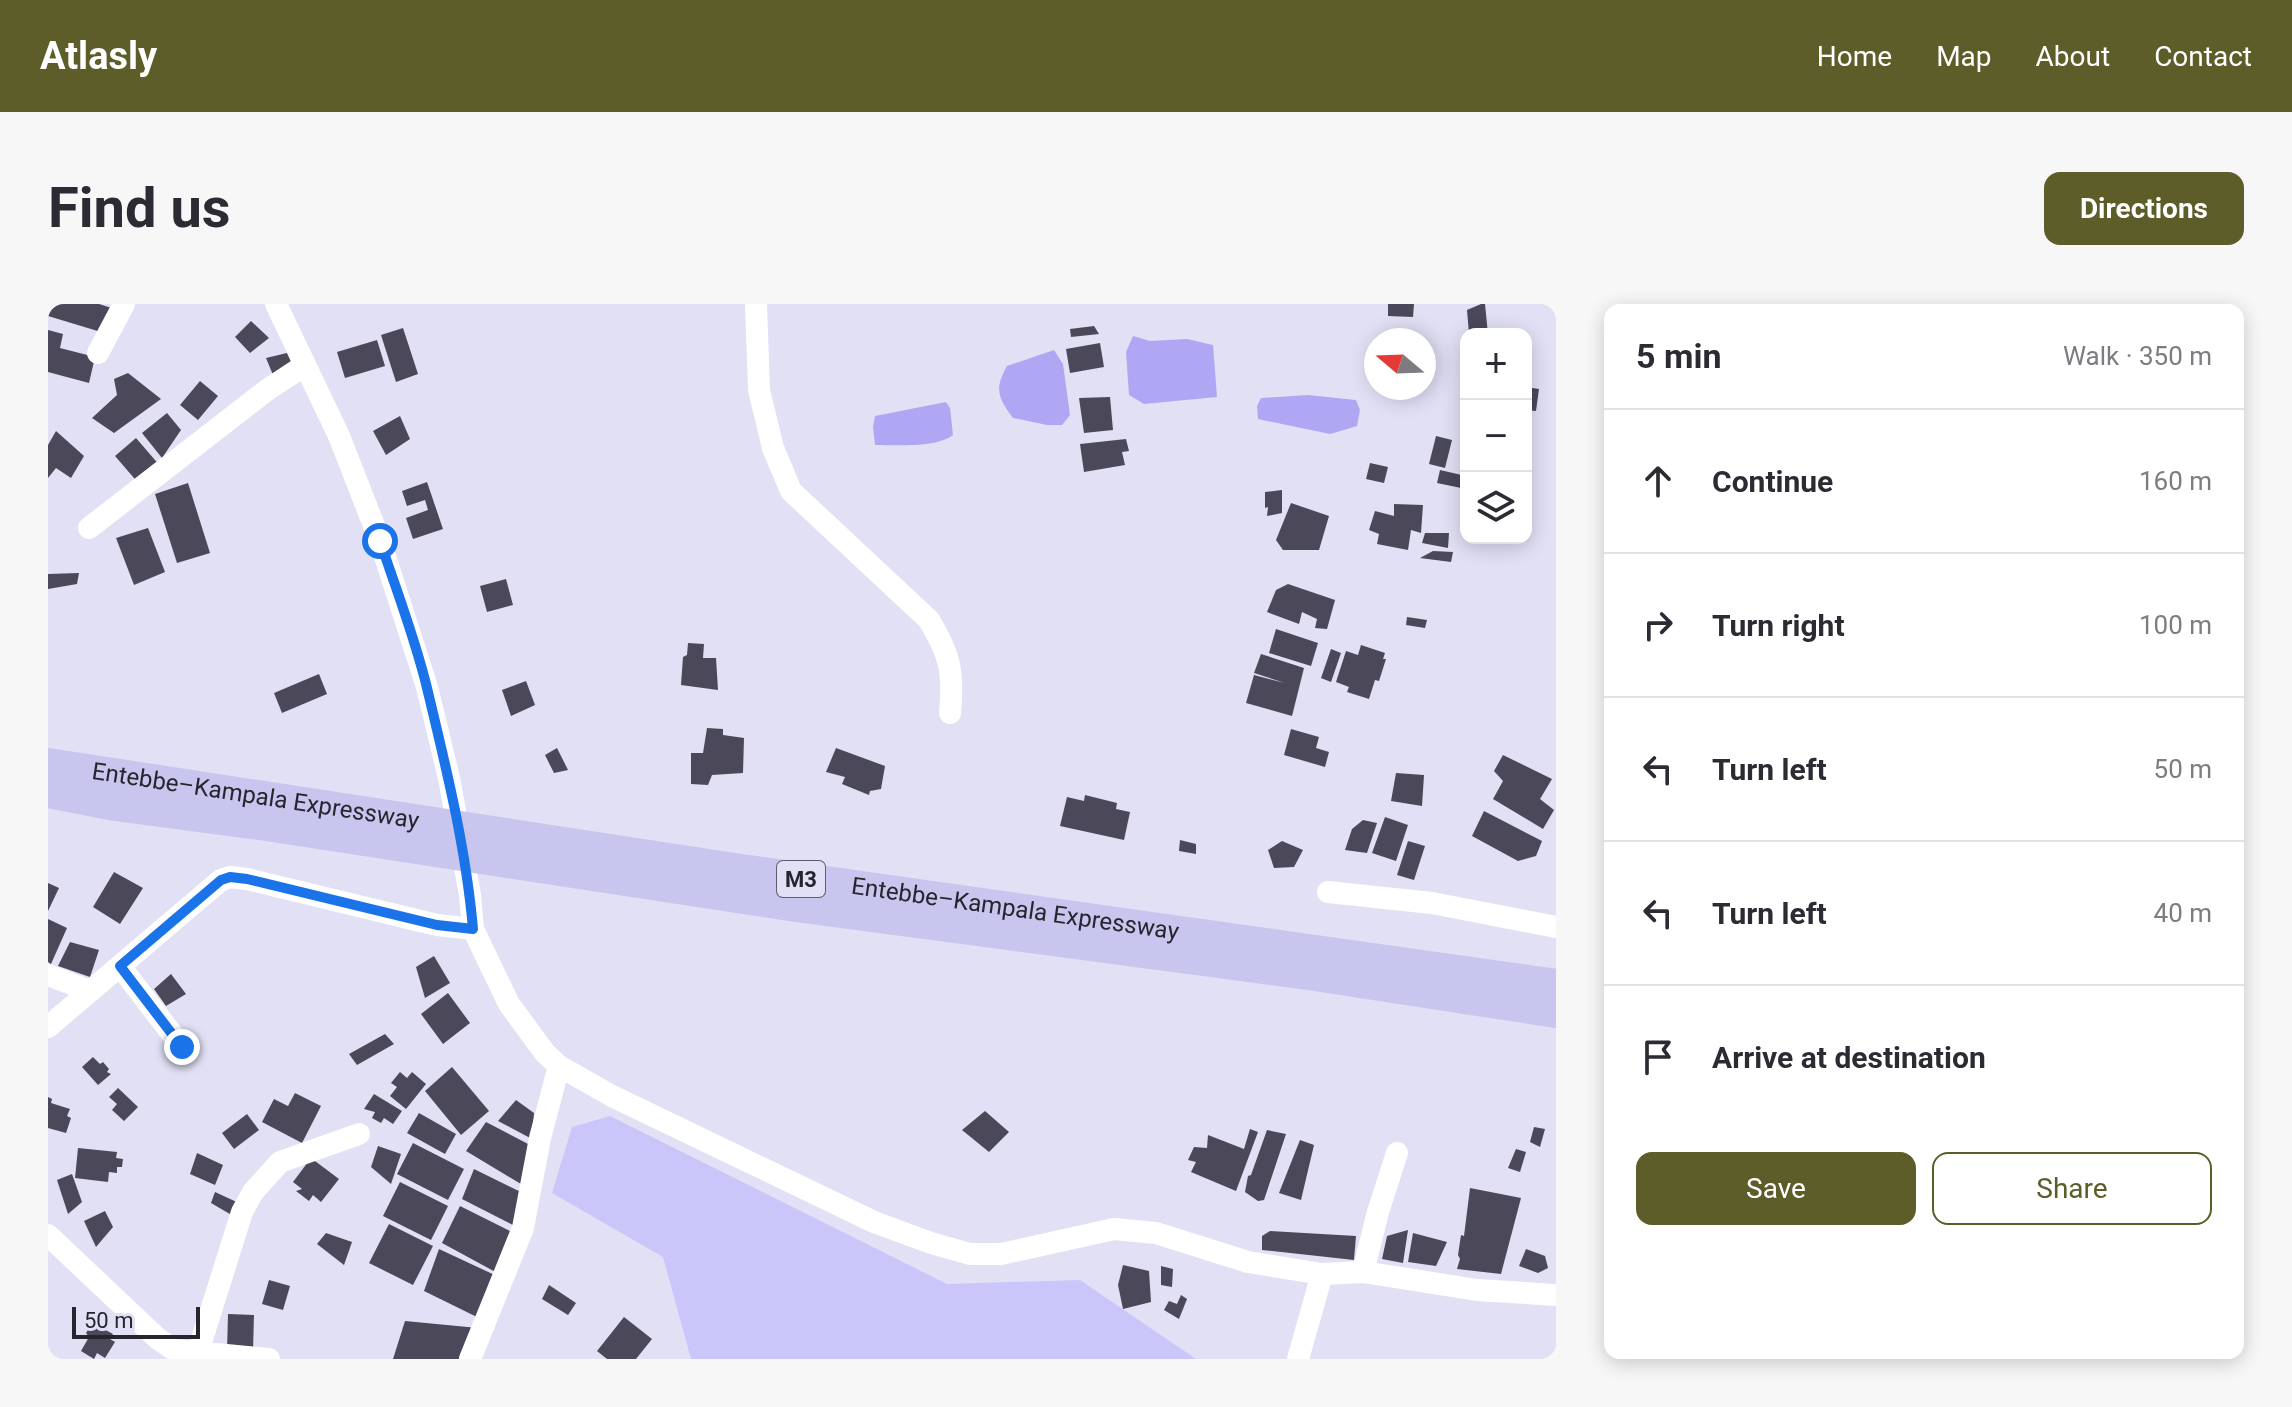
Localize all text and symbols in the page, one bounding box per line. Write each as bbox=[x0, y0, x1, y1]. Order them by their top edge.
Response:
text: Atlasly bbox=[40, 34, 157, 78]
text: Home bbox=[1817, 40, 1892, 73]
text: Map bbox=[1936, 40, 1992, 73]
text: About bbox=[2036, 40, 2110, 73]
text: Contact bbox=[2154, 40, 2252, 73]
button: Directions bbox=[2044, 172, 2244, 245]
text: Find us bbox=[48, 175, 231, 241]
north arrow bbox=[1364, 328, 1436, 400]
map controls bbox=[1460, 328, 1532, 544]
button: + bbox=[1460, 328, 1532, 400]
text: 5 min bbox=[1636, 336, 1721, 376]
text: Walk · 350 m bbox=[2063, 341, 2212, 371]
button: − bbox=[1460, 400, 1532, 472]
icon: ahead bbox=[1636, 459, 1680, 503]
text: Continue bbox=[1712, 464, 1833, 499]
text: 160 m bbox=[2139, 466, 2212, 496]
button: layers bbox=[1460, 472, 1532, 544]
route start bbox=[362, 523, 398, 559]
icon: right bbox=[1636, 603, 1680, 647]
text: Turn right bbox=[1712, 608, 1845, 643]
text: 100 m bbox=[2139, 610, 2212, 640]
icon: left bbox=[1636, 747, 1680, 791]
text: Turn left bbox=[1712, 752, 1827, 787]
text: 50 m bbox=[2154, 754, 2212, 784]
street label: Entebbe–Kampala Expressway bbox=[90, 757, 422, 835]
road number: M3 bbox=[777, 861, 825, 897]
street label: Entebbe–Kampala Expressway bbox=[850, 872, 1181, 946]
icon: left bbox=[1636, 891, 1680, 935]
text: Turn left bbox=[1712, 896, 1827, 931]
text: 40 m bbox=[2154, 898, 2212, 928]
route end bbox=[164, 1029, 200, 1065]
icon: arrive bbox=[1636, 1035, 1680, 1079]
text: Arrive at destination bbox=[1712, 1040, 1986, 1075]
button: Save bbox=[1636, 1152, 1916, 1225]
button: Share bbox=[1932, 1152, 2212, 1225]
scale bar bbox=[72, 1303, 200, 1339]
text: 50 m bbox=[84, 1308, 133, 1333]

